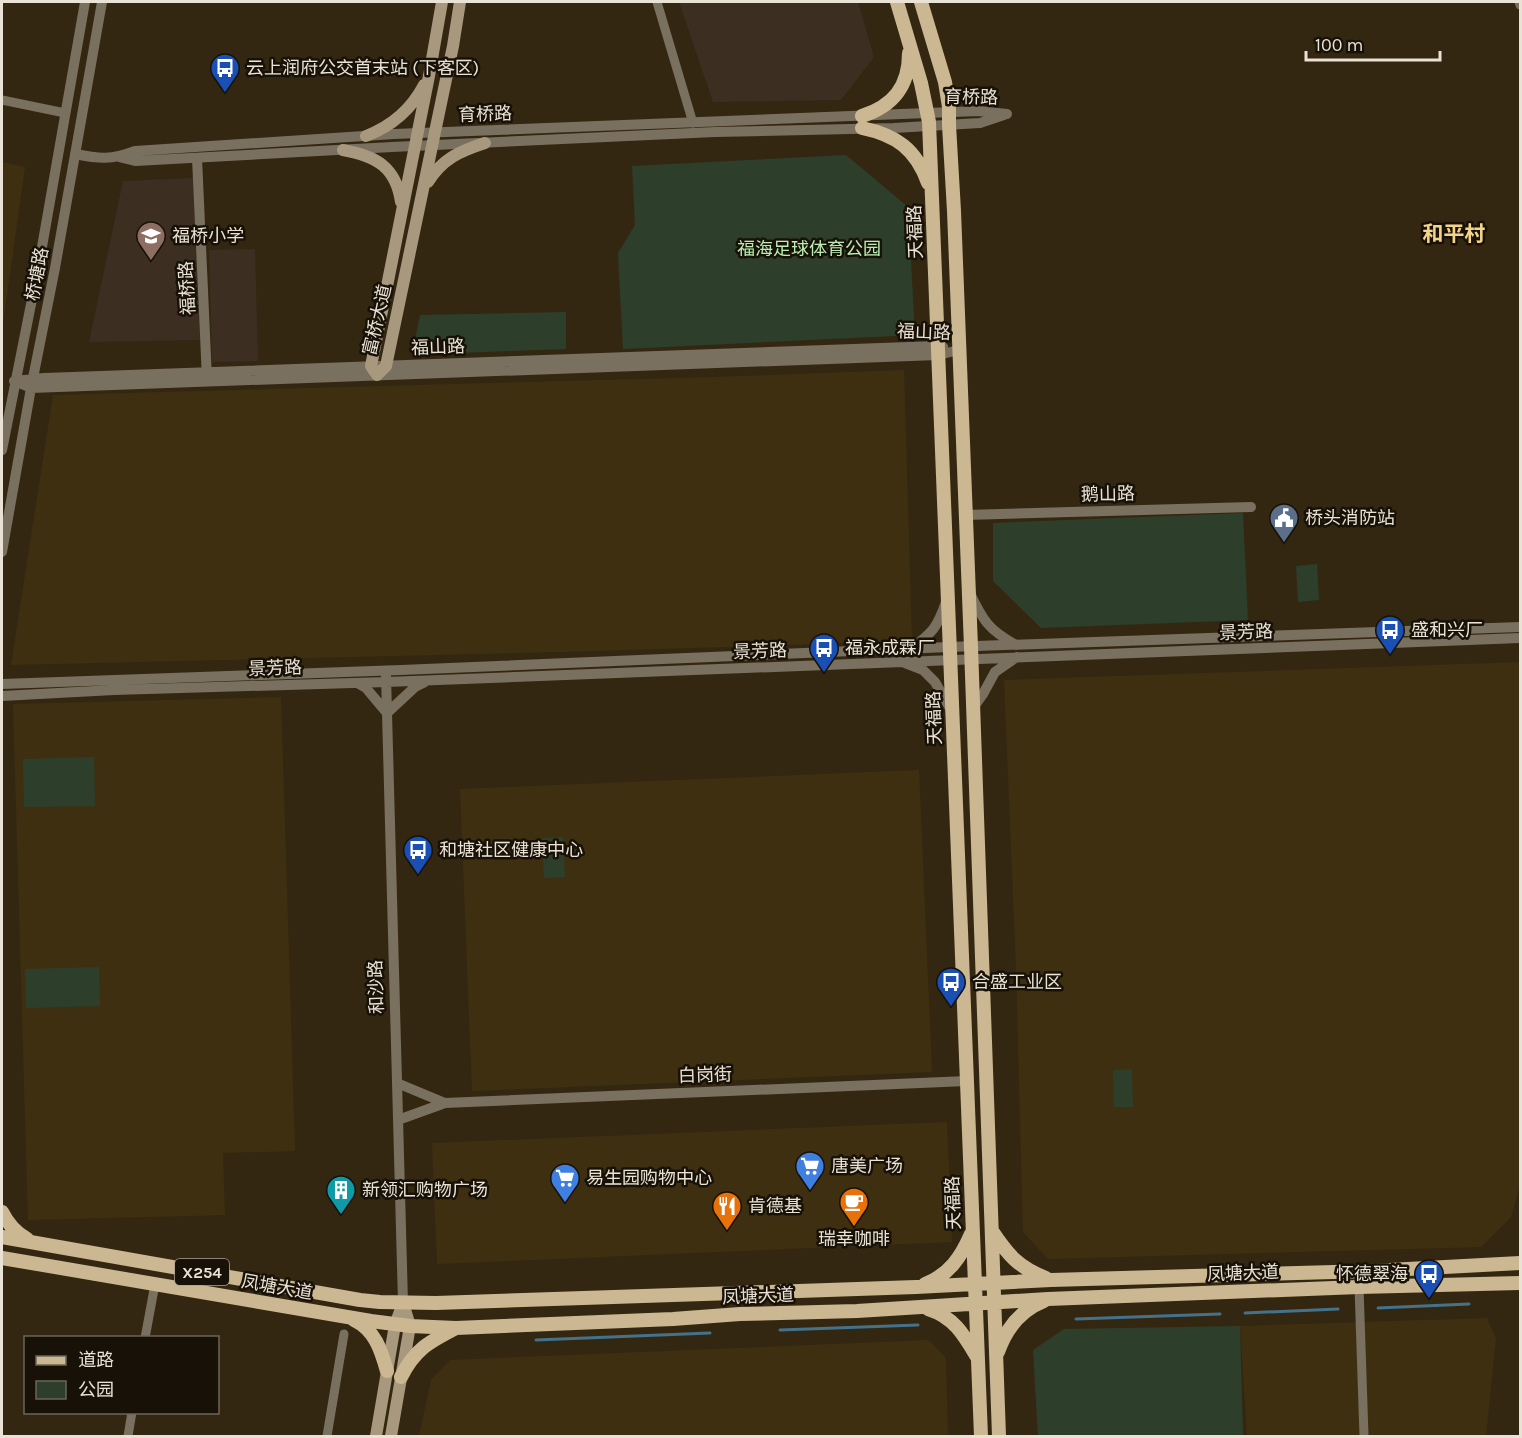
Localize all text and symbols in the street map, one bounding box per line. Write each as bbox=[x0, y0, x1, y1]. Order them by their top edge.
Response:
scale bar bbox=[1306, 24, 1440, 62]
text: 100 m bbox=[1315, 34, 1363, 56]
bus stop icon: 云上润府公交首末站 (下客区) bbox=[209, 52, 241, 94]
place label: 云上润府公交首末站 (下客区) bbox=[246, 57, 479, 79]
street label: 育桥路 bbox=[944, 86, 998, 108]
street label: 育桥路 bbox=[458, 102, 512, 126]
street label: 天福路 bbox=[903, 205, 927, 259]
school or university icon: 福桥小学 bbox=[135, 220, 167, 262]
district label: 和平村 bbox=[1423, 222, 1486, 246]
place label: 福桥小学 bbox=[172, 225, 244, 247]
park label: 福海足球体育公园 bbox=[737, 238, 881, 260]
street label: 桥塘路 bbox=[21, 245, 53, 303]
street label: 福桥路 bbox=[175, 260, 199, 316]
street label: 富桥大道 bbox=[358, 282, 396, 358]
street label: 福山路 bbox=[897, 320, 951, 344]
street label: 福山路 bbox=[411, 335, 465, 359]
street label: 鹅山路 bbox=[1081, 483, 1135, 505]
public building icon: 桥头消防站 bbox=[1268, 502, 1300, 544]
place label: 桥头消防站 bbox=[1305, 507, 1395, 529]
bus stop icon: 盛和兴厂 bbox=[1374, 614, 1406, 656]
place label: 盛和兴厂 bbox=[1411, 619, 1483, 641]
street label: 景芳路 bbox=[1219, 620, 1273, 644]
bus stop icon: 福永成霖厂 bbox=[808, 632, 840, 674]
place label: 福永成霖厂 bbox=[845, 637, 935, 659]
street label: 景芳路 bbox=[733, 639, 787, 663]
street label: 景芳路 bbox=[248, 656, 302, 680]
street label: 天福路 bbox=[922, 691, 946, 745]
bus stop icon: 和塘社区健康中心 bbox=[402, 834, 434, 876]
place label: 和塘社区健康中心 bbox=[439, 839, 583, 861]
street label: 和沙路 bbox=[364, 960, 388, 1014]
bus stop icon: 合盛工业区 bbox=[935, 966, 967, 1008]
place label: 合盛工业区 bbox=[972, 971, 1062, 993]
street label: 白岗街 bbox=[678, 1063, 732, 1087]
supermarket icon: 唐美广场 bbox=[794, 1150, 826, 1192]
place label: 唐美广场 bbox=[831, 1155, 903, 1177]
supermarket icon: 易生园购物中心 bbox=[549, 1162, 581, 1204]
place label: 易生园购物中心 bbox=[586, 1167, 712, 1189]
building icon: 新领汇购物广场 bbox=[325, 1174, 357, 1216]
street label: 天福路 bbox=[941, 1176, 965, 1230]
place label: 新领汇购物广场 bbox=[362, 1179, 488, 1201]
cafe icon: 瑞幸咖啡 bbox=[838, 1186, 870, 1228]
restaurant icon: 肯德基 bbox=[711, 1190, 743, 1232]
place label: 肯德基 bbox=[748, 1195, 802, 1217]
place label: 瑞幸咖啡 bbox=[818, 1228, 890, 1250]
bus stop icon: 怀德翠海 bbox=[1413, 1258, 1445, 1300]
road number: X254 bbox=[175, 1259, 229, 1285]
street label: 凤塘大道 bbox=[1207, 1261, 1279, 1285]
place label: 怀德翠海 bbox=[1336, 1263, 1408, 1285]
street label: 凤塘大道 bbox=[240, 1270, 314, 1304]
street label: 凤塘大道 bbox=[722, 1284, 794, 1308]
legend bbox=[24, 1336, 219, 1414]
text: 道路 bbox=[78, 1349, 114, 1371]
text: 公园 bbox=[78, 1379, 114, 1401]

